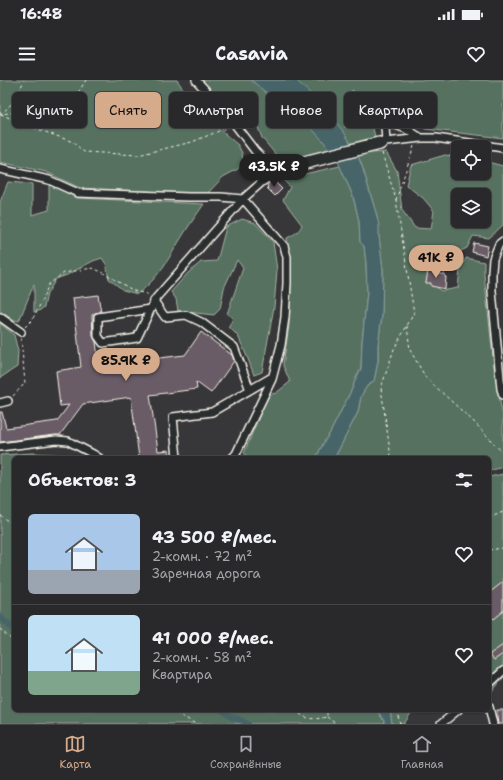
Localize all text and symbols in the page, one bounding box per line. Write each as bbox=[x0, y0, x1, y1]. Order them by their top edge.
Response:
text: 16:48 bbox=[20, 4, 62, 24]
text: Casavia bbox=[215, 42, 288, 66]
icon: menu bbox=[16, 43, 38, 65]
icon: heart bbox=[465, 43, 487, 65]
chip: Купить bbox=[12, 92, 87, 128]
chip: Снять bbox=[95, 92, 161, 128]
chip: Фильтры bbox=[169, 92, 258, 128]
chip: Новое bbox=[266, 92, 336, 128]
chip: Квартира bbox=[344, 92, 437, 128]
map controls bbox=[451, 140, 491, 228]
button: locate bbox=[451, 140, 491, 180]
pin: 43.5K ₽ bbox=[237, 154, 311, 188]
text: 43.5K ₽ bbox=[248, 158, 300, 175]
button: layers bbox=[451, 188, 491, 228]
pin: 41K ₽ bbox=[408, 245, 464, 279]
text: 41K ₽ bbox=[418, 249, 454, 266]
pin: 85.9K ₽ bbox=[89, 348, 163, 382]
text: 85.9K ₽ bbox=[101, 352, 151, 369]
text: Объектов: 3 bbox=[28, 469, 137, 491]
icon: filters bbox=[453, 469, 475, 491]
text: 43 500 ₽/мес. bbox=[152, 526, 277, 548]
icon: home bbox=[60, 530, 108, 578]
icon: heart bbox=[453, 543, 475, 565]
text: 2-комн. · 72 m² bbox=[152, 548, 252, 565]
text: Заречная дорога bbox=[152, 565, 260, 582]
text: 41 000 ₽/мес. bbox=[152, 627, 274, 649]
icon: home bbox=[60, 631, 108, 679]
icon: heart bbox=[453, 644, 475, 666]
text: 2-комн. · 58 m² bbox=[152, 649, 252, 666]
text: Квартира bbox=[152, 666, 212, 683]
tab: Карта bbox=[60, 733, 91, 772]
tab: Сохранённые bbox=[210, 733, 282, 772]
tab: Главная bbox=[401, 733, 444, 772]

